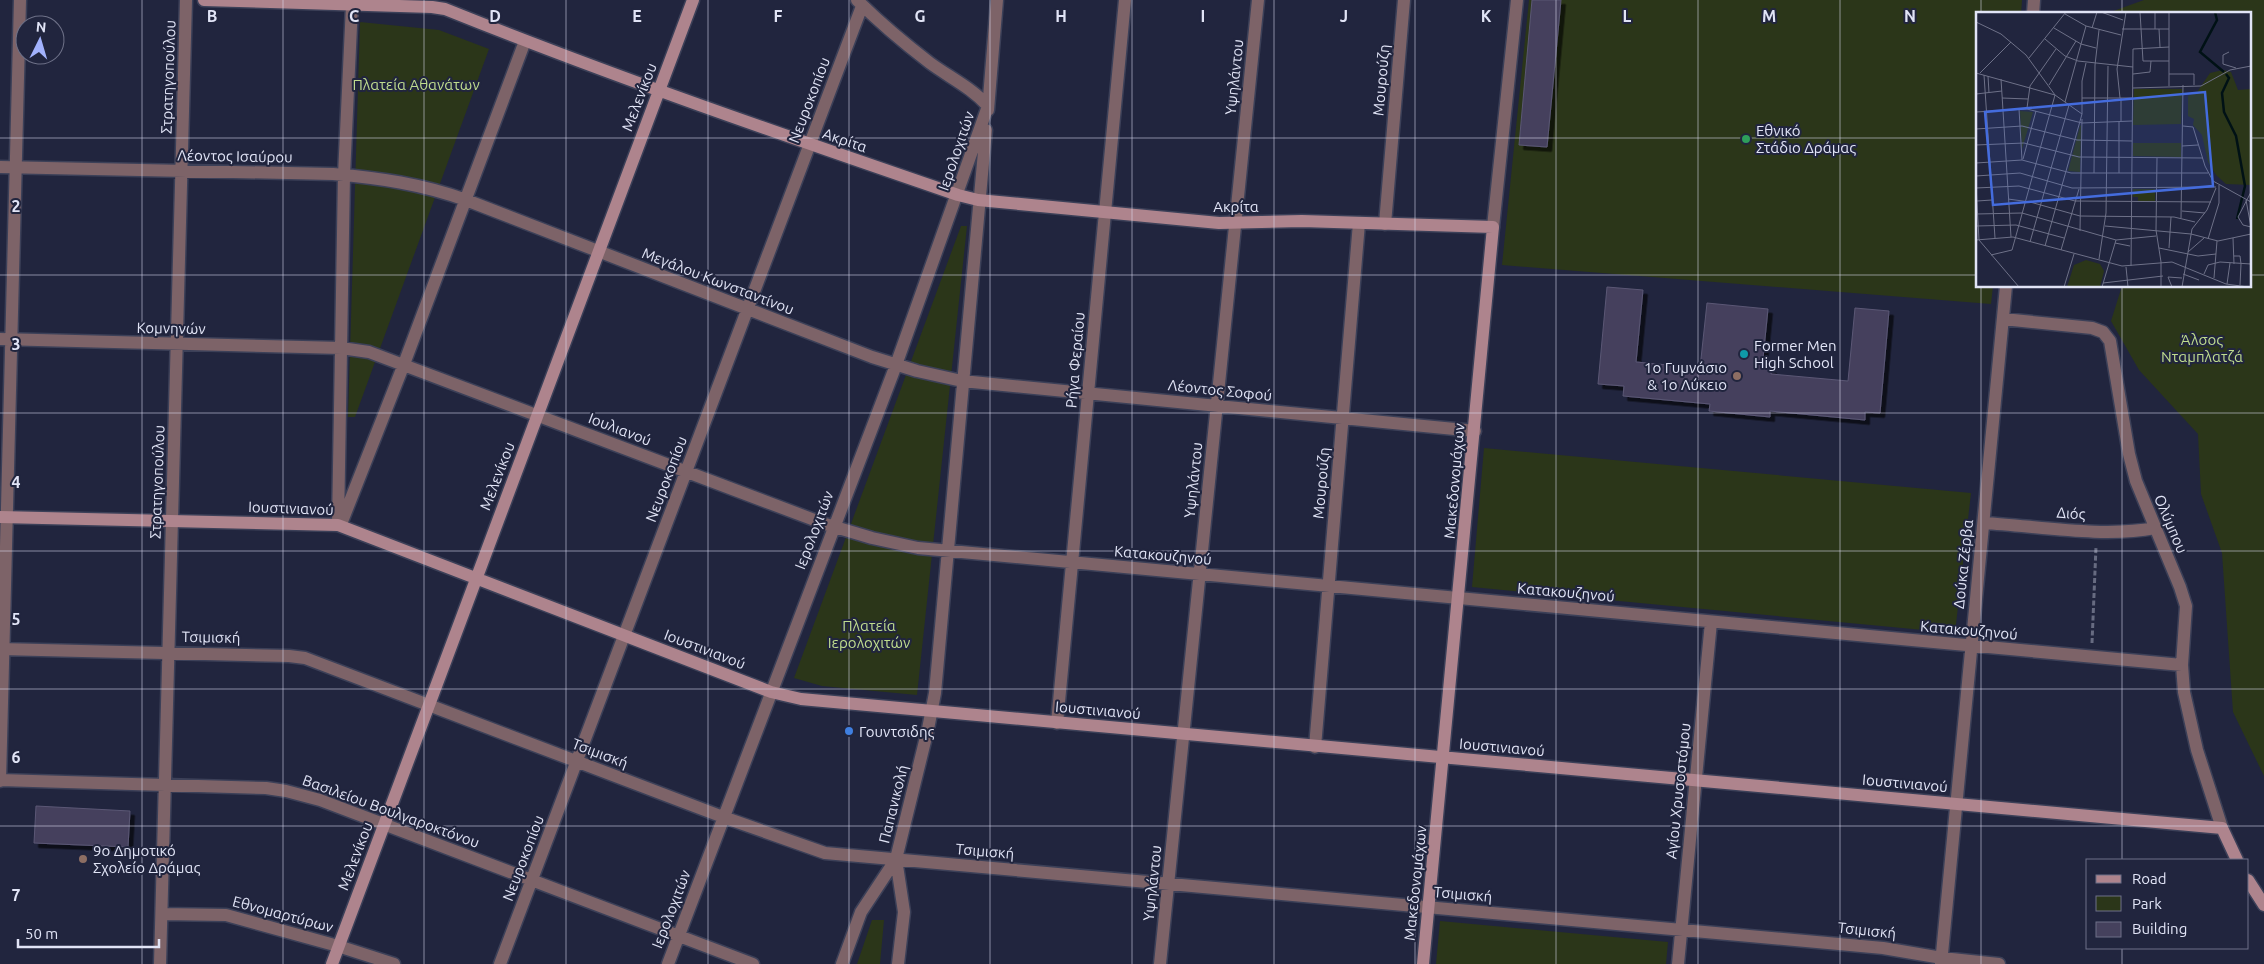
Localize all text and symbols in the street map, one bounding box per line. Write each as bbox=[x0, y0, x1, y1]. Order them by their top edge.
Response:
text: B bbox=[207, 7, 217, 25]
text: C bbox=[349, 7, 359, 25]
text: D bbox=[489, 7, 501, 25]
text: E bbox=[632, 7, 642, 25]
text: F bbox=[774, 7, 783, 25]
text: G bbox=[914, 7, 926, 25]
text: H bbox=[1055, 7, 1067, 25]
text: I bbox=[1201, 7, 1205, 25]
text: J bbox=[1340, 7, 1348, 25]
text: K bbox=[1481, 7, 1492, 25]
text: L bbox=[1623, 7, 1632, 25]
text: M bbox=[1762, 7, 1776, 25]
text: N bbox=[1904, 7, 1916, 25]
inset map bbox=[1976, 12, 2252, 288]
north arrow bbox=[15, 15, 65, 65]
text: N bbox=[35, 19, 47, 35]
street label: Στρατηγοπούλου bbox=[158, 20, 178, 134]
street label: Υψηλάντου bbox=[1222, 38, 1246, 116]
street label: Μουρούζη bbox=[1369, 44, 1393, 116]
street label: Νευροκοπίου bbox=[785, 55, 833, 145]
street label: Μελενίκου bbox=[618, 61, 660, 133]
park label: Πλατεία Αθανάτων bbox=[352, 76, 480, 93]
street label: Ιερολοχιτών bbox=[935, 109, 977, 193]
place label: Εθνικό Στάδιο Δράμας bbox=[1756, 122, 1856, 156]
street label: Ακρίτα bbox=[821, 125, 869, 155]
marker: Εθνικό Στάδιο Δράμας bbox=[1740, 133, 1752, 145]
street label: Λέοντος Ισαύρου bbox=[177, 146, 293, 166]
text: 2 bbox=[11, 197, 21, 215]
street label: Ακρίτα bbox=[1213, 198, 1259, 215]
street label: Μεγάλου Κωνσταντίνου bbox=[640, 244, 796, 318]
street label: Ρήγα Φεραίου bbox=[1062, 311, 1088, 409]
street label: Κομνηνών bbox=[136, 319, 206, 337]
park label: Άλσος Νταμπλατζά bbox=[2161, 331, 2243, 365]
text: 3 bbox=[11, 335, 21, 353]
place label: Former Men High School bbox=[1754, 337, 1837, 371]
marker: Former Men High School bbox=[1738, 348, 1750, 360]
place label: 1o Γυμνάσιο & 1ο Λύκειο bbox=[1644, 359, 1727, 393]
marker: 1o Γυμνάσιο & 1ο Λύκειο bbox=[1731, 370, 1743, 382]
street label: Λέοντος Σοφού bbox=[1167, 376, 1273, 404]
street label: Ιουλιανού bbox=[586, 409, 654, 449]
street label: Μακεδονομάχων bbox=[1440, 423, 1468, 539]
street label: Στρατηγοπούλου bbox=[147, 425, 167, 539]
street label: Νευροκοπίου bbox=[642, 434, 690, 524]
street label: Μελενίκου bbox=[476, 440, 518, 512]
street label: Υψηλάντου bbox=[1181, 441, 1205, 519]
street label: Μουρούζη bbox=[1309, 447, 1333, 519]
text: 4 bbox=[11, 473, 21, 491]
street label: Ιερολοχιτών bbox=[791, 488, 837, 572]
street label: Ολύμπου bbox=[2151, 492, 2191, 556]
street label: Ιουστινιανού bbox=[248, 498, 334, 518]
street label: Διός bbox=[2056, 504, 2086, 523]
street label: Δούκα Ζέρβα bbox=[1950, 518, 1976, 610]
street label: Κατακουζηνού bbox=[1114, 542, 1212, 568]
street label: Κατακουζηνού bbox=[1517, 579, 1615, 605]
text: 5 bbox=[11, 610, 21, 628]
park label: Πλατεία Ιερολοχιτών bbox=[828, 617, 910, 651]
street label: Κατακουζηνού bbox=[1920, 617, 2018, 643]
street label: Ιουστινιανού bbox=[662, 626, 748, 672]
street label: Τσιμισκή bbox=[182, 628, 240, 646]
street label: Ιουστινιανού bbox=[1055, 698, 1141, 722]
street label: Αγίου Χρυσοστόμου bbox=[1662, 722, 1694, 860]
place label: Γουντσιδης bbox=[859, 723, 934, 740]
marker: Γουντσιδης bbox=[843, 725, 855, 737]
street label: Τσιμισκή bbox=[570, 735, 630, 771]
street label: Ιουστινιανού bbox=[1459, 735, 1545, 759]
text: 6 bbox=[11, 748, 21, 766]
street label: Παπανικολή bbox=[875, 763, 911, 845]
street label: Βασιλείου Βουλγαροκτόνου bbox=[300, 771, 482, 851]
street label: Ιουστινιανού bbox=[1862, 771, 1948, 795]
street label: Νευροκοπίου bbox=[499, 813, 547, 903]
street label: Μελενίκου bbox=[334, 820, 376, 892]
street label: Μακεδονομάχων bbox=[1400, 825, 1430, 941]
street label: Τσιμισκή bbox=[955, 840, 1015, 862]
place label: 9ο Δημοτικό Σχολείο Δράμας bbox=[93, 842, 201, 876]
street label: Υψηλάντου bbox=[1140, 844, 1164, 922]
marker: 9ο Δημοτικό Σχολείο Δράμας bbox=[77, 853, 89, 865]
legend bbox=[2086, 859, 2249, 949]
street label: Ιερολοχιτών bbox=[648, 867, 694, 951]
text: Road bbox=[2132, 870, 2167, 887]
street label: Τσιμισκή bbox=[1433, 883, 1493, 905]
text: 7 bbox=[11, 886, 21, 904]
street label: Εθνομαρτύρων bbox=[231, 892, 335, 936]
text: Park bbox=[2132, 895, 2162, 912]
scale bar bbox=[18, 916, 159, 948]
street label: Τσιμισκή bbox=[1837, 918, 1897, 942]
text: Building bbox=[2132, 920, 2187, 937]
text: 50 m bbox=[25, 925, 58, 942]

